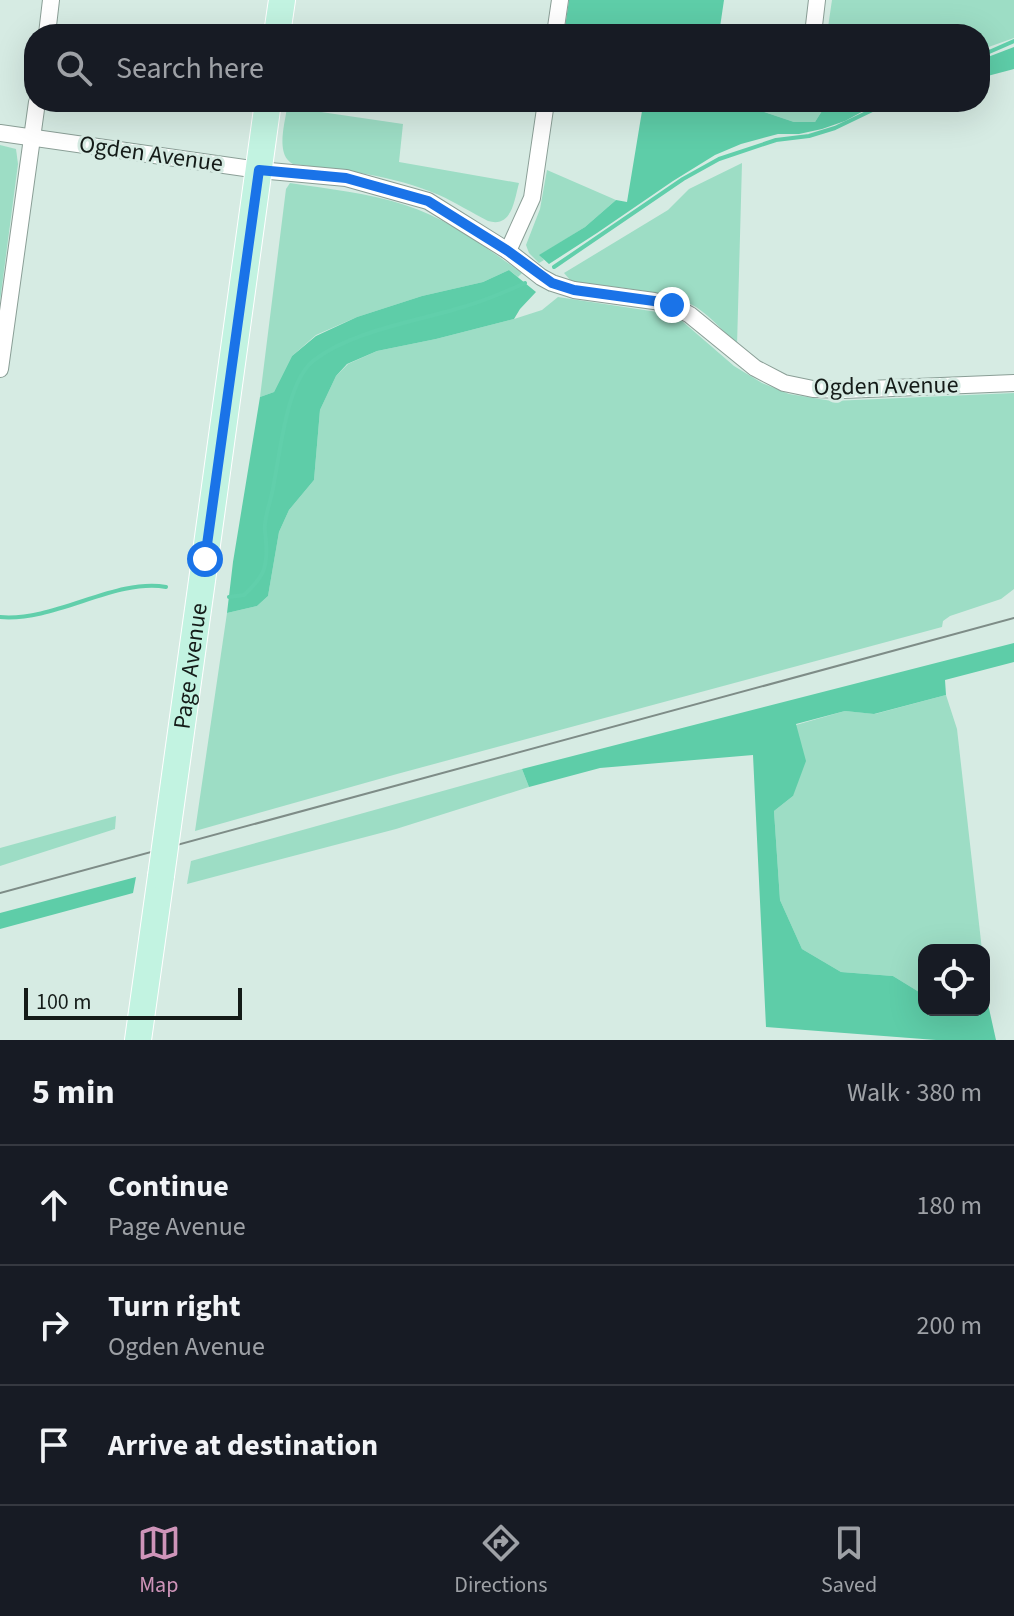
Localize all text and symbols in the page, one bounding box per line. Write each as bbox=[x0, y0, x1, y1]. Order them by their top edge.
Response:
search box bbox=[24, 24, 990, 112]
icon: search bbox=[52, 46, 96, 90]
text: Search here bbox=[116, 47, 264, 90]
street label: Ogden Avenue bbox=[77, 127, 225, 181]
route end bbox=[654, 287, 690, 323]
street label: Ogden Avenue bbox=[813, 367, 959, 405]
route start bbox=[187, 541, 223, 577]
street label: Page Avenue bbox=[164, 601, 216, 731]
map controls bbox=[918, 944, 990, 1016]
button: locate bbox=[918, 944, 990, 1016]
scale bar bbox=[24, 984, 242, 1020]
text: 100 m bbox=[36, 986, 91, 1018]
text: 5 min bbox=[32, 1068, 115, 1117]
text: Walk · 380 m bbox=[847, 1074, 982, 1111]
text: Continue bbox=[108, 1165, 229, 1208]
icon: ahead bbox=[32, 1183, 76, 1227]
text: 180 m bbox=[916, 1187, 982, 1224]
text: Page Avenue bbox=[108, 1208, 246, 1245]
text: Turn right bbox=[108, 1285, 240, 1328]
icon: right bbox=[32, 1303, 76, 1347]
text: 200 m bbox=[916, 1307, 982, 1344]
text: Ogden Avenue bbox=[108, 1328, 265, 1365]
icon: arrive bbox=[32, 1423, 76, 1467]
text: Arrive at destination bbox=[108, 1424, 378, 1467]
tab: Map bbox=[137, 1521, 181, 1601]
tab: Directions bbox=[454, 1521, 547, 1601]
tab: Saved bbox=[821, 1521, 877, 1601]

